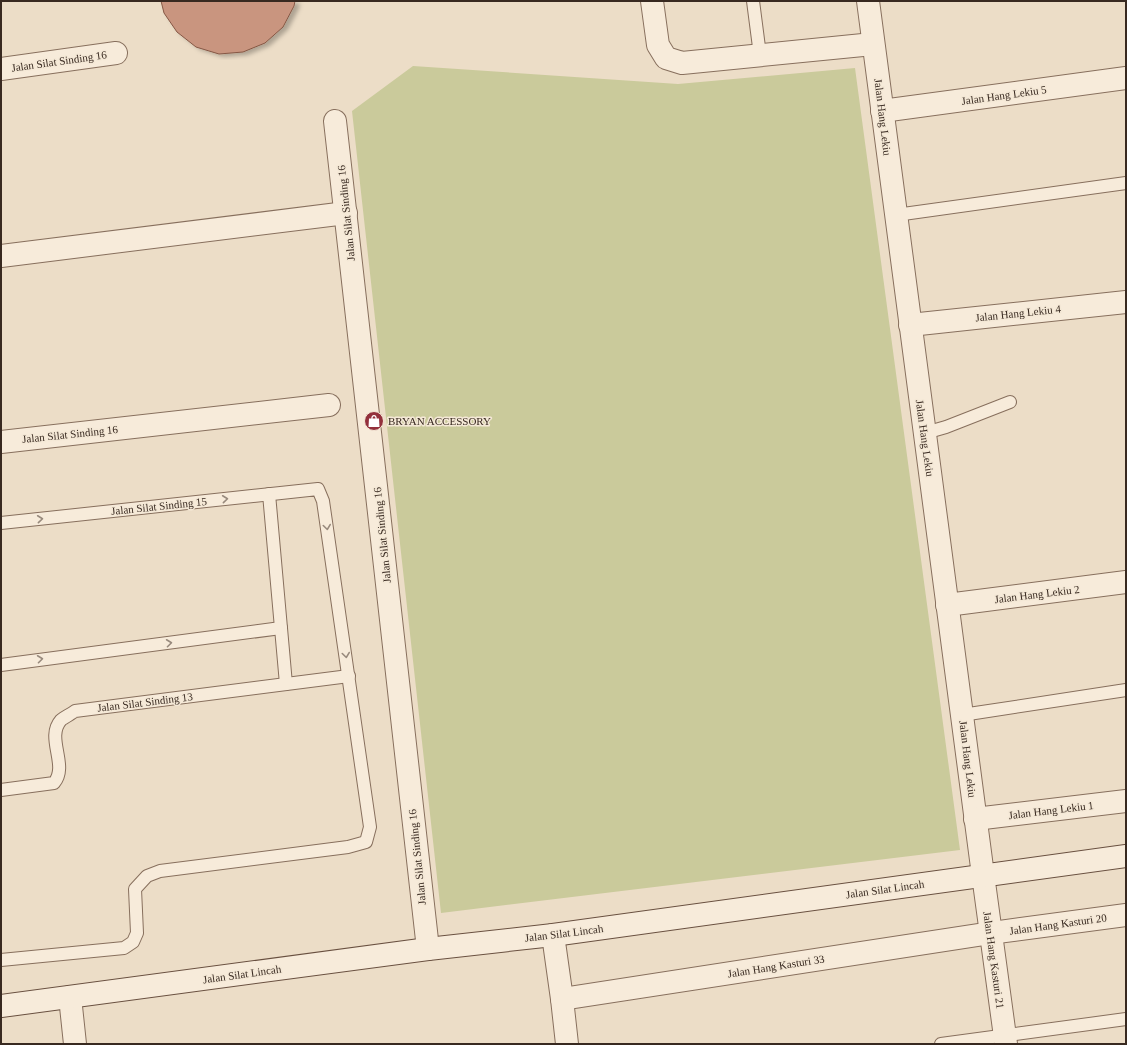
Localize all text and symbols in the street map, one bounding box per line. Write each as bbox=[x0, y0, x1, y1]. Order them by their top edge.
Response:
street label: Jalan Silat Sinding 16 bbox=[11, 48, 108, 74]
street label: Jalan Hang Lekiu bbox=[872, 78, 894, 157]
street label: Jalan Hang Lekiu 5 bbox=[961, 83, 1048, 107]
street label: Jalan Silat Sinding 16 bbox=[335, 164, 357, 261]
street label: Jalan Hang Lekiu 4 bbox=[975, 302, 1062, 323]
street label: Jalan Hang Lekiu bbox=[914, 399, 936, 478]
shop icon: BRYAN ACCESSORY bbox=[363, 410, 385, 432]
place label: BRYAN ACCESSORY bbox=[388, 415, 491, 427]
street label: Jalan Silat Sinding 16 bbox=[22, 423, 119, 445]
street label: Jalan Silat Sinding 16 bbox=[371, 486, 393, 583]
street label: Jalan Silat Sinding 15 bbox=[111, 495, 208, 517]
one-way arrow bbox=[222, 495, 228, 504]
one-way arrow bbox=[37, 515, 43, 524]
one-way arrow bbox=[322, 523, 331, 530]
street label: Jalan Hang Lekiu 2 bbox=[994, 583, 1080, 605]
one-way arrow bbox=[166, 639, 172, 648]
one-way arrow bbox=[341, 652, 350, 658]
one-way arrow bbox=[37, 655, 43, 664]
street label: Jalan Silat Sinding 13 bbox=[97, 690, 194, 714]
street label: Jalan Hang Lekiu bbox=[957, 720, 979, 799]
street label: Jalan Hang Lekiu 1 bbox=[1008, 799, 1094, 821]
street label: Jalan Silat Sinding 16 bbox=[406, 808, 428, 905]
street label: Jalan Silat Lincah bbox=[845, 878, 925, 900]
street label: Jalan Hang Kasturi 21 bbox=[981, 911, 1007, 1009]
street label: Jalan Hang Kasturi 20 bbox=[1009, 911, 1108, 937]
street label: Jalan Silat Lincah bbox=[524, 922, 604, 944]
street label: Jalan Hang Kasturi 33 bbox=[727, 952, 826, 980]
street label: Jalan Silat Lincah bbox=[202, 963, 282, 985]

